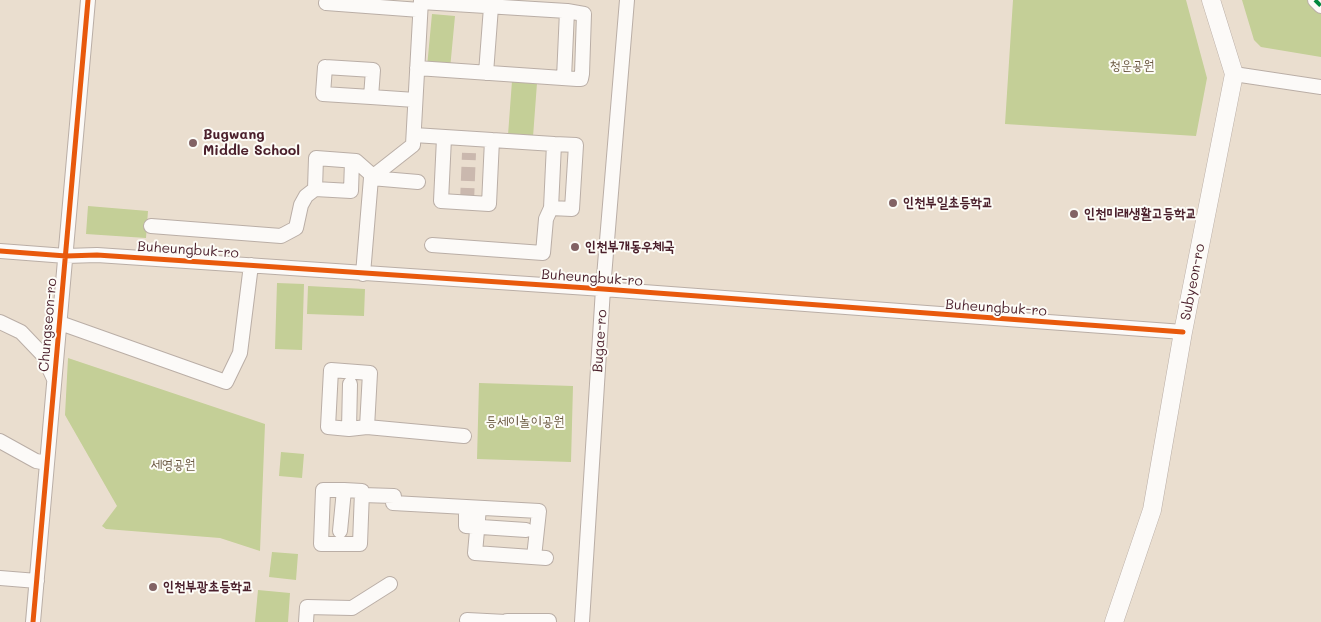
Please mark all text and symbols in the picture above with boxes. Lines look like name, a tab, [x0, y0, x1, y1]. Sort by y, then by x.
park label: 청운공원	[1109, 58, 1155, 74]
place label: Bugwang Middle School	[203, 127, 300, 160]
marker: Bugwang Middle School	[187, 137, 199, 149]
place label: 인천부일초등학교	[903, 195, 993, 211]
marker: 인천부일초등학교	[887, 197, 899, 209]
place label: 인천미래생활고등학교	[1084, 206, 1197, 222]
marker: 인천미래생활고등학교	[1068, 208, 1080, 220]
street label: Buheungbuk-ro	[137, 238, 239, 262]
place label: 인천부개동우체국	[585, 239, 675, 255]
marker: 인천부개동우체국	[569, 241, 581, 253]
street label: Subyeon-ro	[1177, 242, 1209, 322]
street label: Buheungbuk-ro	[541, 266, 643, 290]
street label: Chungseon-ro	[36, 277, 60, 373]
street label: Buheungbuk-ro	[945, 296, 1047, 320]
street label: Bugae-ro	[589, 309, 611, 373]
park label: 등세이놀이공원	[486, 414, 564, 430]
park label: 세영공원	[150, 457, 196, 473]
place label: 인천부광초등학교	[163, 579, 253, 595]
marker: 인천부광초등학교	[147, 581, 159, 593]

